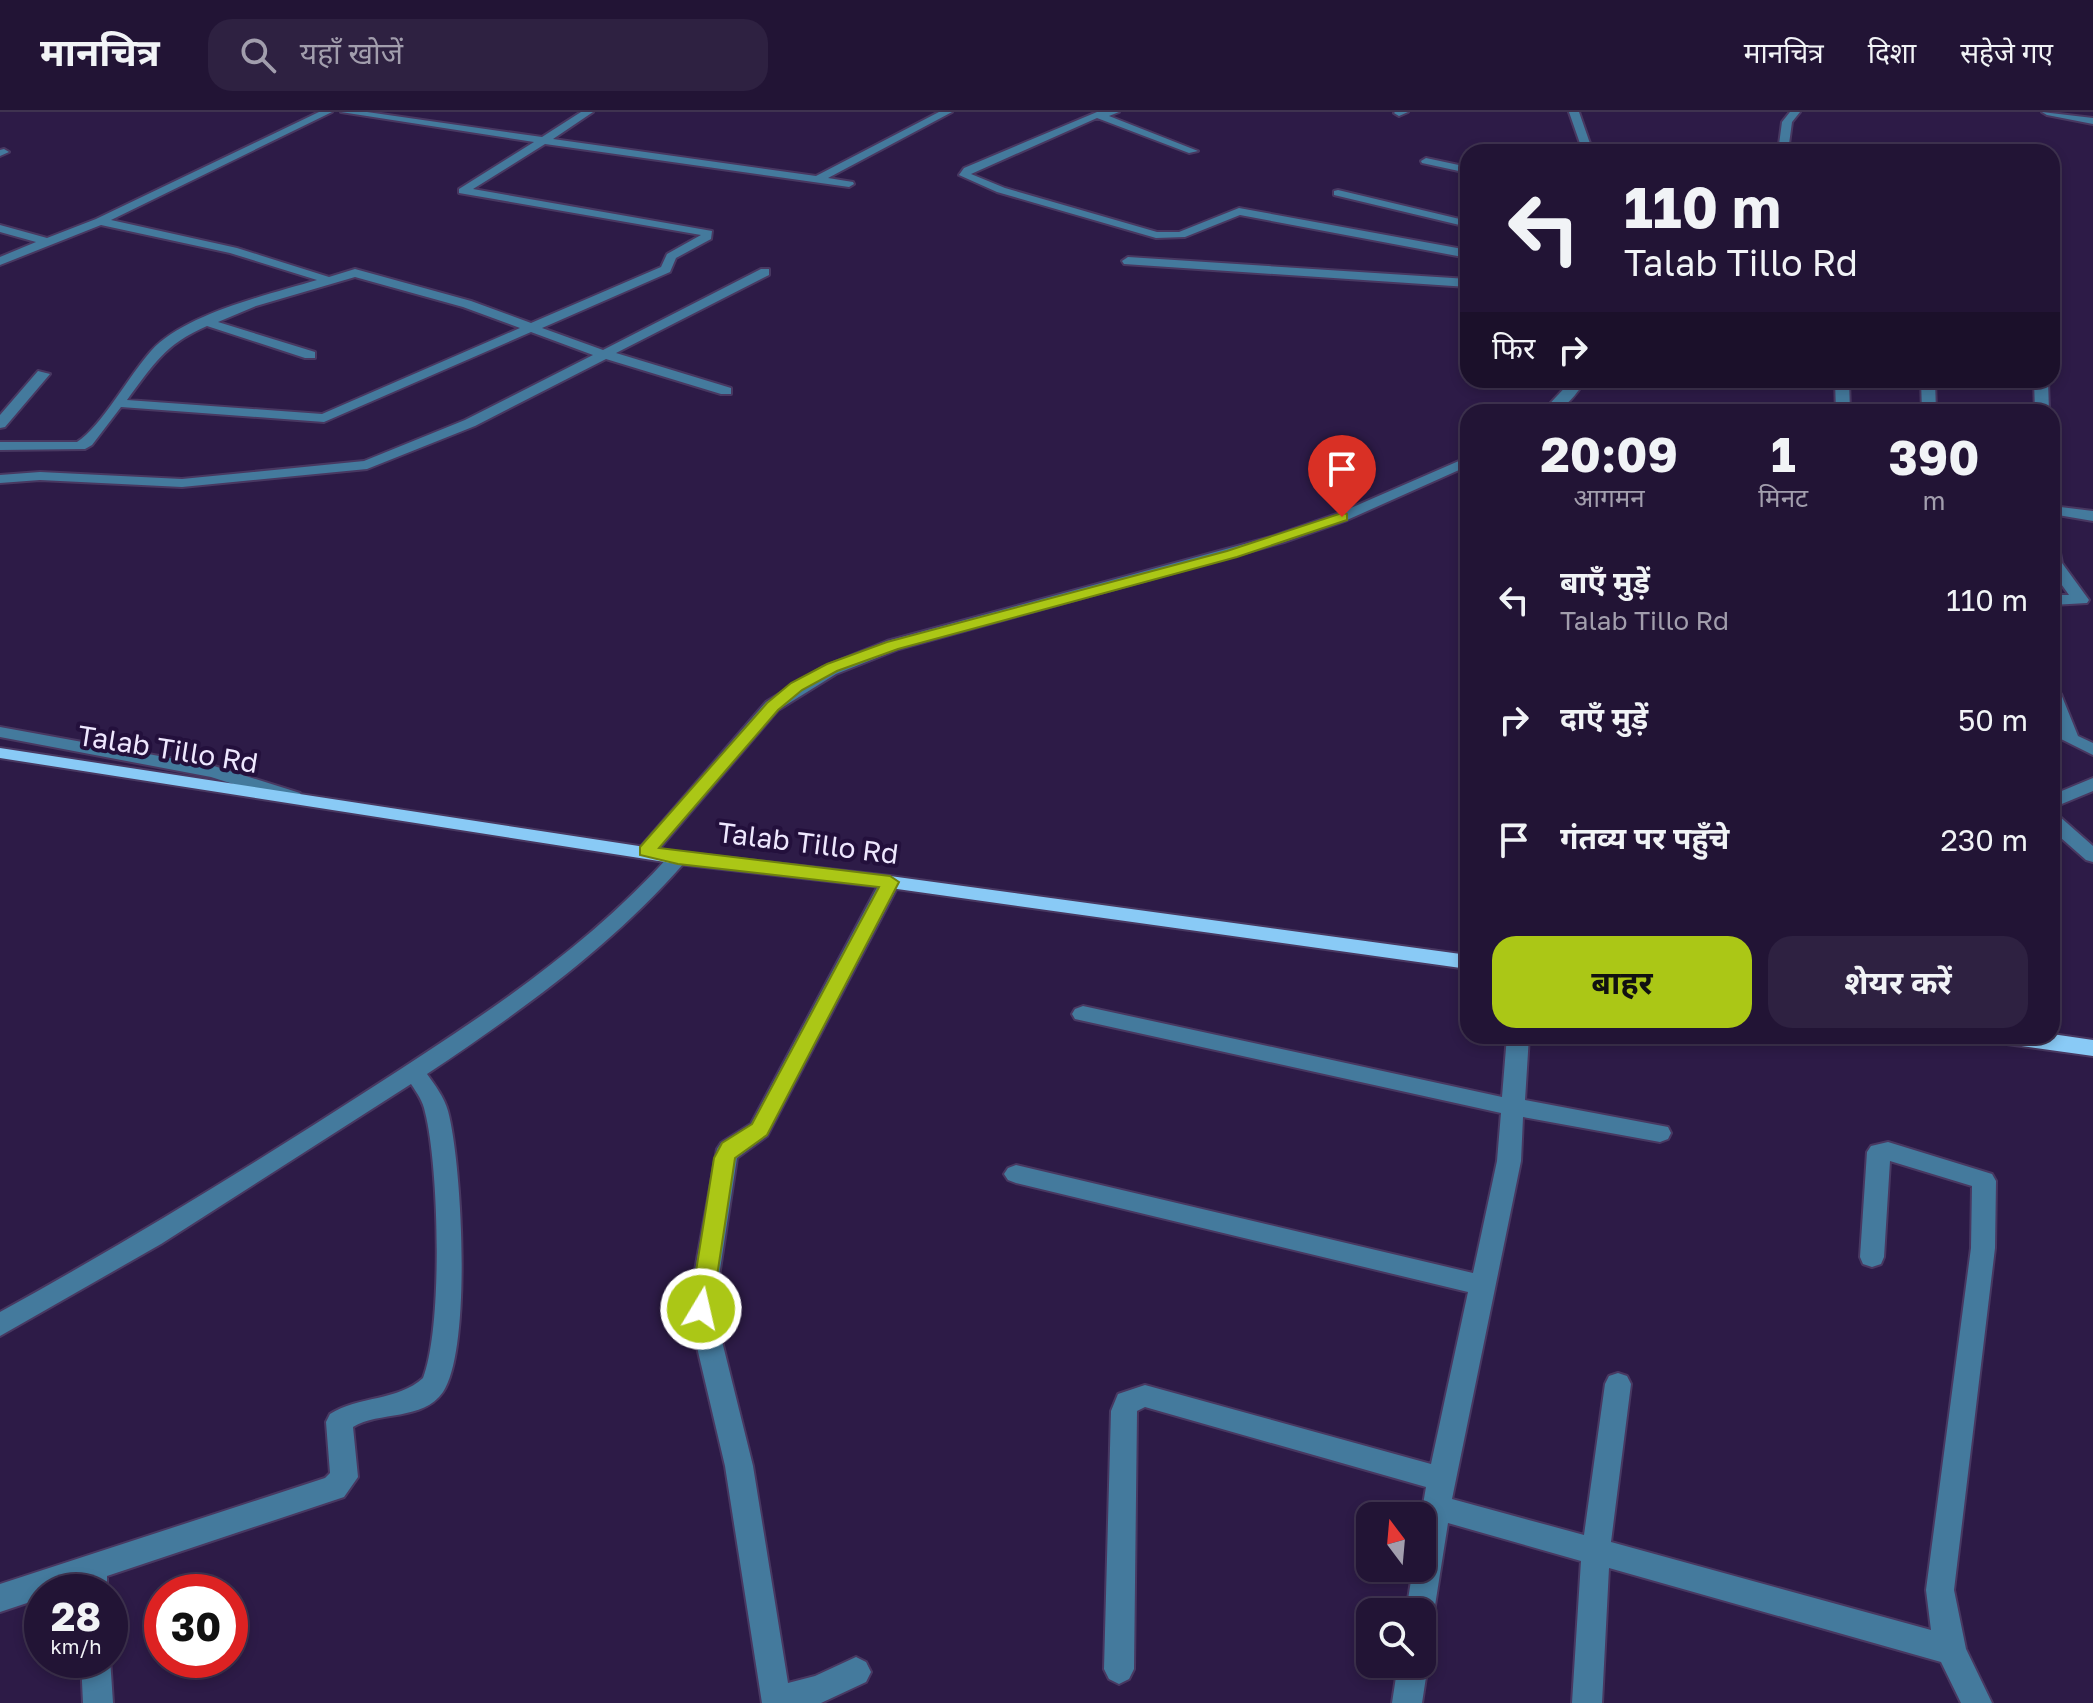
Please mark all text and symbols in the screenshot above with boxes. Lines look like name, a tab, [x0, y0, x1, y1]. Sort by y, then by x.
search box	[208, 19, 768, 91]
text: मानचित्र	[40, 29, 160, 74]
icon: search	[236, 33, 280, 77]
text: यहाँ खोजें	[300, 35, 403, 71]
text: मानचित्र	[1744, 36, 1824, 69]
text: दिशा	[1868, 36, 1916, 69]
text: सहेजे गए	[1960, 36, 2053, 69]
text: 110 m	[1624, 173, 1781, 240]
icon: left	[1492, 176, 1596, 280]
text: Talab Tillo Rd	[1624, 241, 1858, 284]
icon: right	[1551, 328, 1595, 372]
text: फिर	[1492, 330, 1535, 366]
text: 20:09	[1540, 425, 1678, 483]
text: 1	[1771, 425, 1796, 483]
text: 390	[1889, 428, 1980, 486]
pin	[1308, 435, 1376, 517]
icon: arrive	[1320, 447, 1364, 491]
text: आगमन	[1574, 482, 1645, 513]
text: मिनट	[1758, 482, 1808, 513]
text: m	[1923, 485, 1946, 516]
text: बाएँ मुड़ें	[1560, 564, 1650, 600]
icon: left	[1492, 578, 1536, 622]
text: 110 m	[1946, 582, 2028, 618]
text: Talab Tillo Rd	[1560, 605, 1729, 636]
icon: right	[1492, 698, 1536, 742]
text: दाएँ मुड़ें	[1560, 700, 1648, 736]
text: 50 m	[1958, 702, 2028, 738]
street label: Talab Tillo Rd	[76, 718, 261, 779]
street label: Talab Tillo Rd	[716, 815, 900, 870]
icon: arrive	[1492, 818, 1536, 862]
text: गंतव्य पर पहुँचे	[1560, 820, 1729, 856]
text: 230 m	[1940, 822, 2028, 858]
button: बाहर	[1492, 936, 1752, 1028]
button: शेयर करें	[1768, 936, 2028, 1028]
position arrow	[659, 1267, 743, 1351]
north arrow	[1356, 1502, 1436, 1582]
map controls	[1356, 1502, 1436, 1678]
speed limit sign: 30	[144, 1574, 248, 1678]
text: 28	[51, 1592, 101, 1640]
button: search	[1356, 1598, 1436, 1678]
text: km/h	[51, 1634, 101, 1658]

